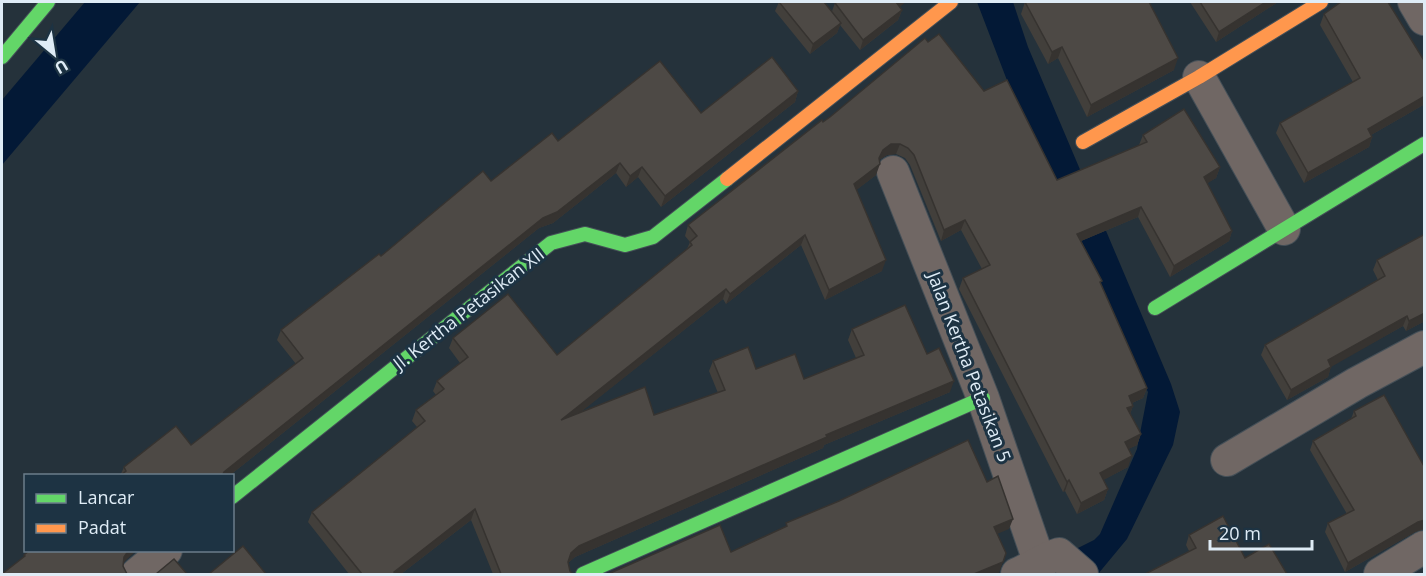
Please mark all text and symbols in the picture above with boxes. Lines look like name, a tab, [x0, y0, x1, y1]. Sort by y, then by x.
north arrow	[24, 24, 84, 84]
text: U	[51, 54, 72, 80]
street label: Jl. Kertha Petasikan XII	[386, 242, 549, 376]
street label: Jalan Kertha Petasikan 5	[922, 266, 1017, 465]
legend	[24, 474, 234, 552]
text: Lancar	[78, 485, 135, 509]
scale bar	[1210, 513, 1312, 551]
text: Padat	[78, 515, 126, 539]
text: 20 m	[1219, 521, 1261, 545]

